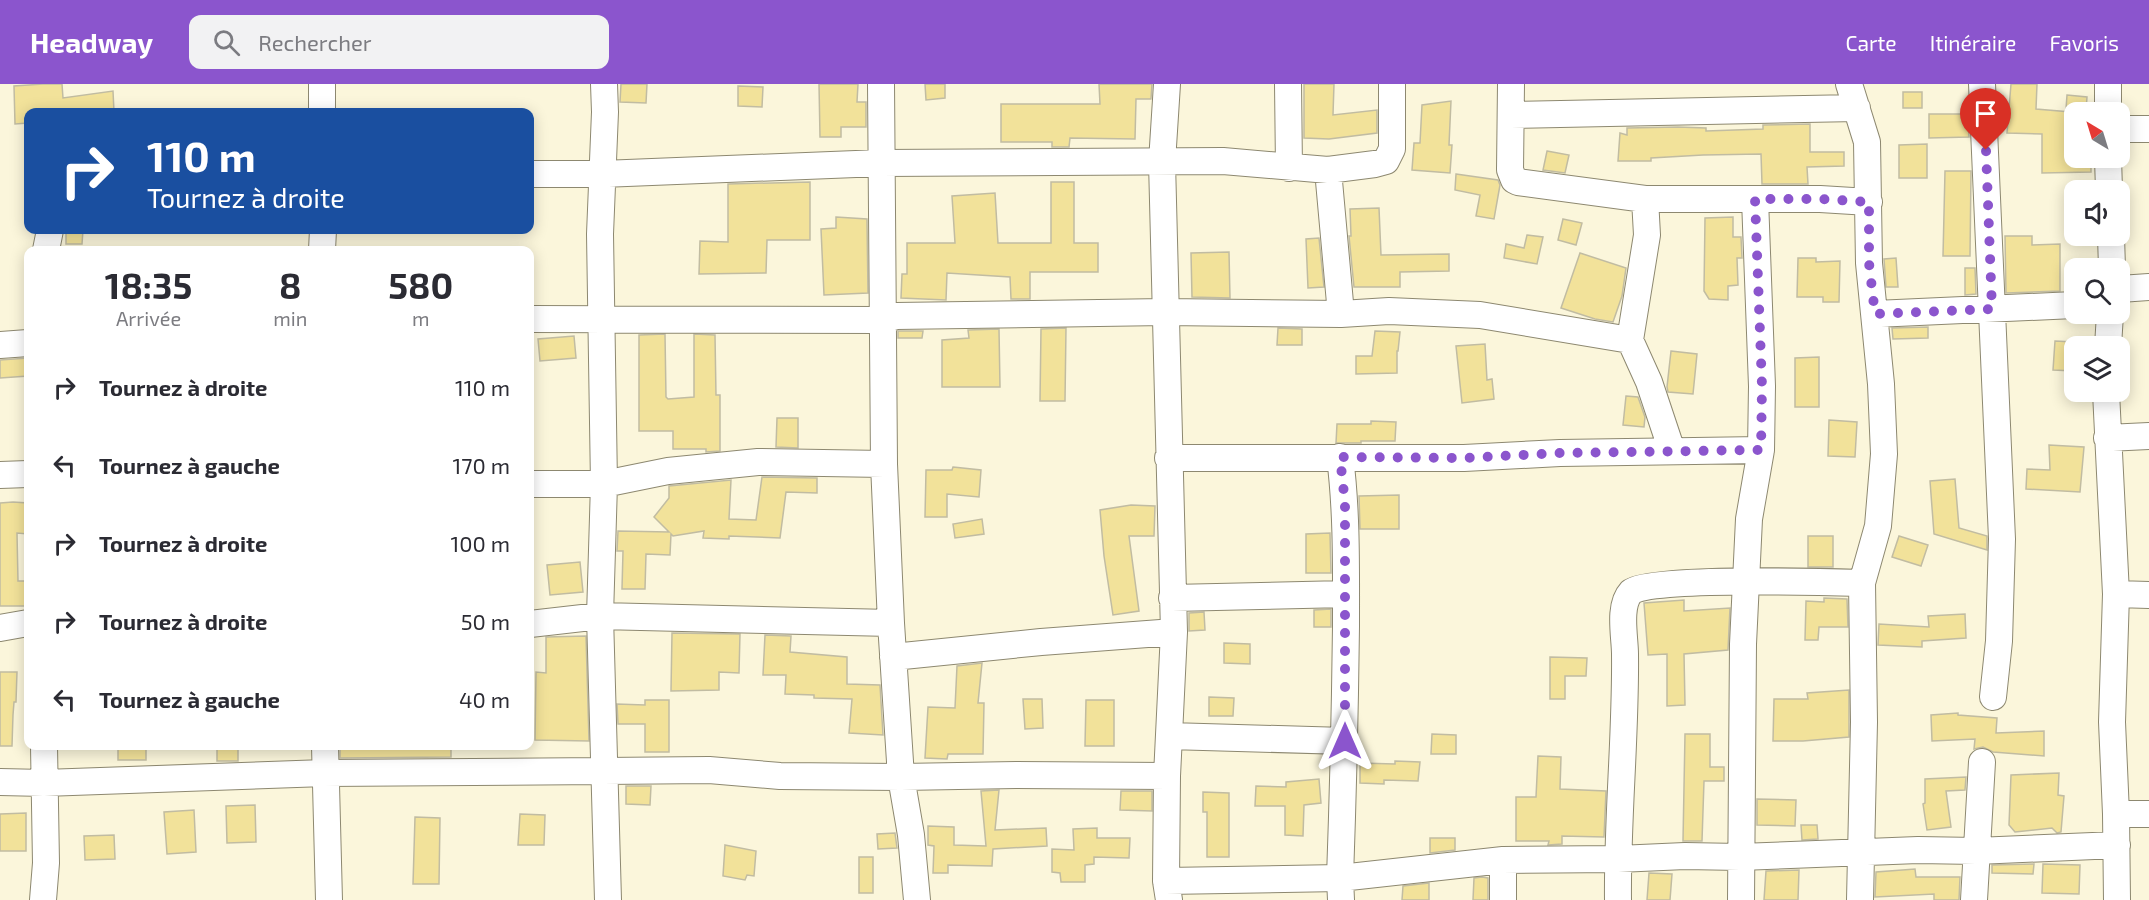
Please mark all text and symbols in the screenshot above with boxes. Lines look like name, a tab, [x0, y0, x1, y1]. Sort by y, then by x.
search box	[189, 15, 609, 69]
text: Headway	[30, 25, 153, 59]
icon: search	[210, 26, 243, 59]
text: Rechercher	[258, 29, 372, 55]
text: Carte	[1845, 30, 1897, 55]
text: Itinéraire	[1930, 30, 2016, 55]
text: Favoris	[2049, 30, 2119, 55]
pin	[1960, 88, 2011, 150]
icon: arrive	[1969, 97, 2002, 130]
north arrow	[2064, 102, 2130, 168]
map controls	[2064, 102, 2130, 402]
text: 110 m	[147, 130, 256, 180]
icon: right	[48, 132, 126, 210]
button: sound	[2064, 180, 2130, 246]
text: Tournez à droite	[147, 181, 345, 213]
button: search	[2064, 258, 2130, 324]
text: 18:35	[105, 263, 192, 306]
text: 8	[279, 263, 301, 306]
text: 580	[388, 263, 453, 306]
text: Arrivée	[116, 306, 181, 330]
text: min	[273, 306, 307, 330]
text: m	[412, 306, 429, 330]
button: layers	[2064, 336, 2130, 402]
icon: right	[48, 371, 81, 404]
text: Tournez à droite	[99, 374, 268, 400]
text: 110 m	[455, 374, 510, 400]
icon: left	[48, 449, 81, 482]
text: Tournez à gauche	[99, 452, 280, 478]
text: 170 m	[453, 452, 510, 478]
icon: right	[48, 527, 81, 560]
text: Tournez à droite	[99, 530, 268, 556]
text: 100 m	[451, 530, 510, 556]
icon: right	[48, 605, 81, 638]
text: Tournez à droite	[99, 608, 268, 634]
text: 50 m	[461, 608, 510, 634]
icon: left	[48, 683, 81, 716]
text: Tournez à gauche	[99, 686, 280, 712]
text: 40 m	[459, 686, 510, 712]
position arrow	[1313, 709, 1377, 773]

